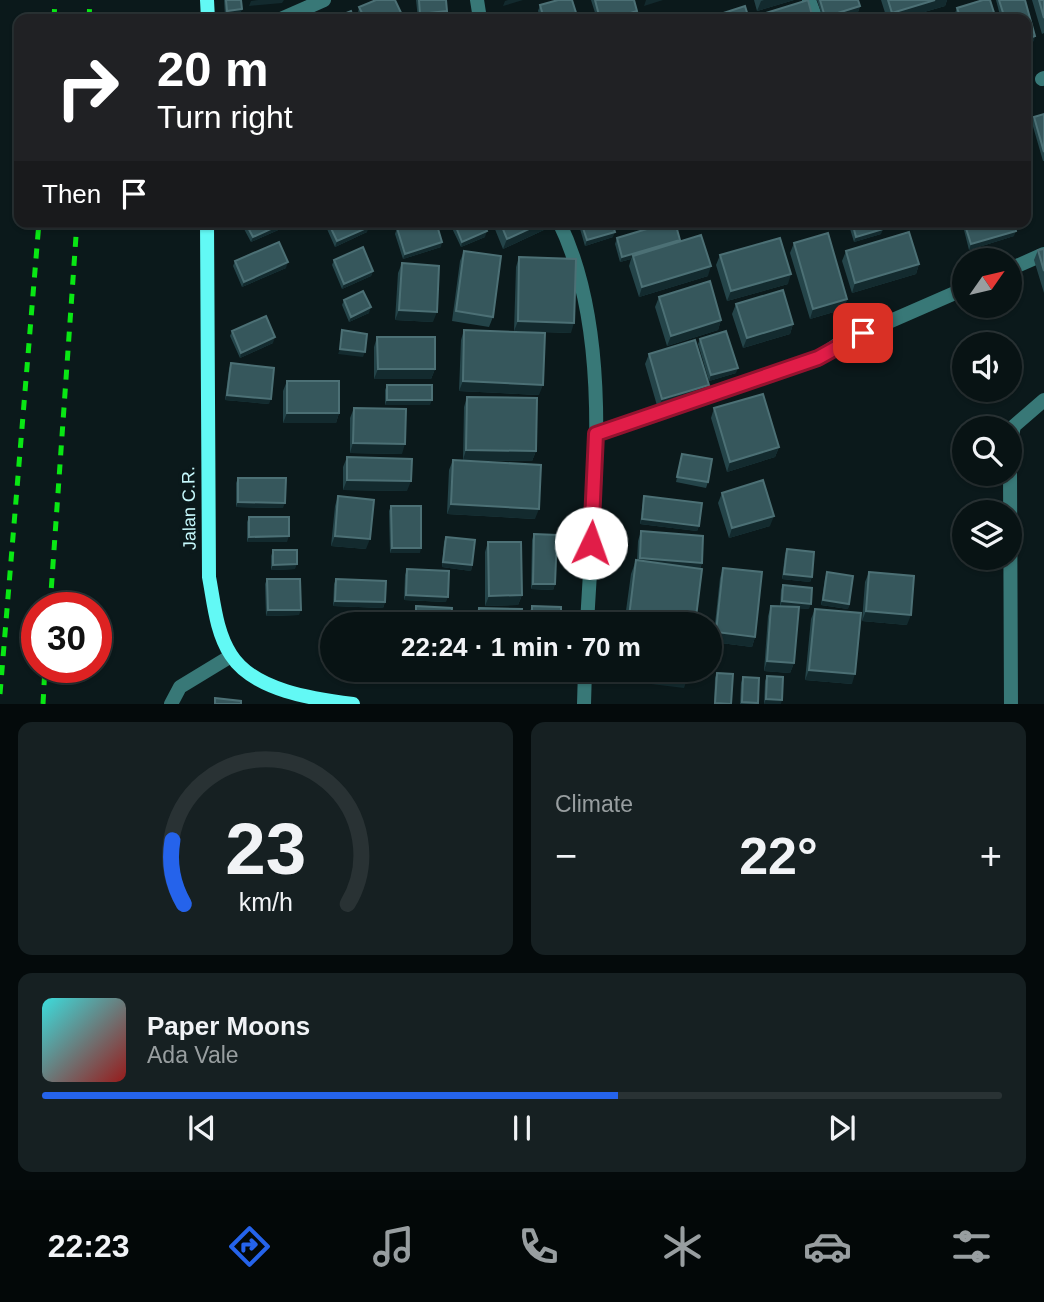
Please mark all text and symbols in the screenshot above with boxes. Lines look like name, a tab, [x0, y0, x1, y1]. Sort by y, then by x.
icon: right	[42, 42, 133, 133]
text: 20 m	[157, 42, 269, 96]
text: Turn right	[157, 99, 293, 135]
icon: arrive	[115, 175, 153, 213]
text: Then	[42, 179, 101, 209]
north arrow	[952, 248, 1022, 318]
map controls	[952, 248, 1022, 570]
pin	[833, 303, 893, 363]
icon: arrive	[844, 314, 882, 352]
button: sound	[952, 332, 1022, 402]
button: search	[952, 416, 1022, 486]
street label: Jalan C.R.	[178, 466, 200, 550]
button: layers	[952, 500, 1022, 570]
position arrow	[554, 506, 628, 580]
speed limit sign: 30	[21, 592, 112, 683]
text: 22:24 · 1 min · 70 m	[401, 632, 641, 662]
text: Climate	[555, 791, 633, 817]
text: 23	[225, 809, 306, 890]
text: 22°	[739, 827, 818, 885]
text: −	[555, 835, 577, 877]
text: +	[980, 835, 1002, 877]
text: km/h	[238, 888, 293, 916]
text: Paper Moons	[147, 1011, 310, 1041]
text: Ada Vale	[147, 1042, 239, 1068]
icon: previous	[183, 1109, 221, 1147]
icon: pause	[503, 1109, 541, 1147]
icon: next	[823, 1109, 861, 1147]
icon: directions	[225, 1222, 274, 1271]
icon: music	[369, 1222, 418, 1271]
icon: phone	[514, 1222, 563, 1271]
icon: climate	[658, 1222, 707, 1271]
icon: car	[803, 1222, 852, 1271]
icon: filters	[947, 1222, 996, 1271]
text: 22:23	[48, 1228, 130, 1264]

